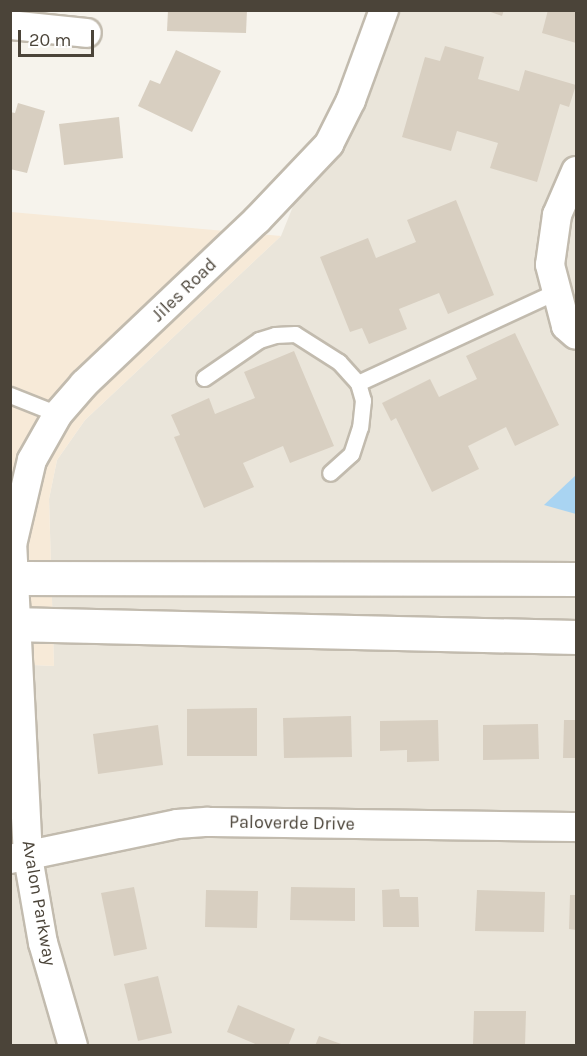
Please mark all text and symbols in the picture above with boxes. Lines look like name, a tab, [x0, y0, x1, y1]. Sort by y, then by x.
scale bar	[21, 18, 98, 56]
text: 20 m	[29, 29, 71, 51]
street label: Jiles Road	[147, 254, 221, 326]
street label: Paloverde Drive	[229, 811, 355, 835]
street label: Avalon Parkway	[17, 839, 61, 967]

